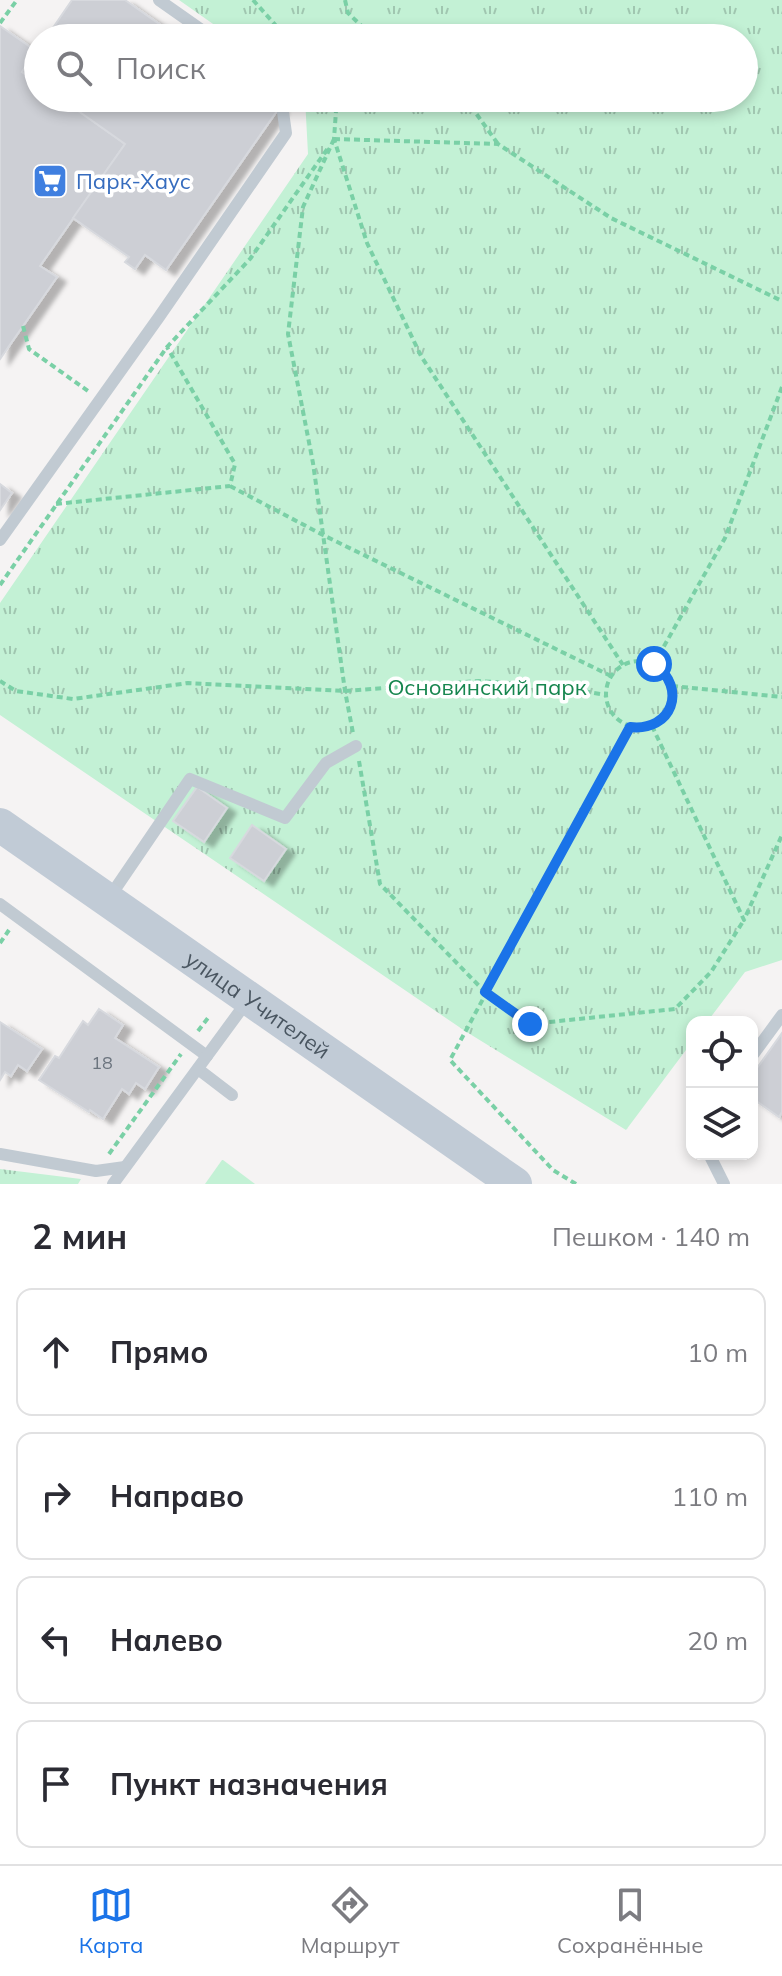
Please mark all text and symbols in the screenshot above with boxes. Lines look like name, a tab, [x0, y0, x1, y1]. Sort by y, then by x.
search box	[24, 24, 758, 112]
icon: search	[52, 46, 96, 90]
text: Поиск	[116, 49, 206, 87]
supermarket icon: Парк-Хаус	[31, 162, 69, 200]
place label: Парк-Хаус	[76, 167, 191, 195]
route start	[636, 646, 672, 682]
park label: Основинский парк	[387, 673, 587, 701]
street label: улица Учителей	[180, 944, 335, 1065]
route end	[512, 1006, 548, 1042]
map controls	[686, 1016, 758, 1160]
button: locate	[686, 1016, 758, 1088]
house number: 18	[91, 1051, 113, 1074]
button: layers	[686, 1088, 758, 1160]
text: 2 мин	[32, 1215, 127, 1258]
text: Пешком · 140 m	[552, 1220, 750, 1253]
icon: ahead	[34, 1330, 78, 1374]
text: Прямо	[110, 1333, 208, 1371]
text: 10 m	[687, 1336, 748, 1369]
icon: right	[34, 1474, 78, 1518]
text: Направо	[110, 1477, 244, 1515]
text: 110 m	[672, 1480, 748, 1513]
icon: left	[34, 1618, 78, 1662]
text: Налево	[110, 1621, 223, 1659]
text: 20 m	[687, 1624, 748, 1657]
icon: arrive	[34, 1762, 78, 1806]
text: Пункт назначения	[110, 1765, 388, 1803]
tab: Карта	[79, 1883, 143, 1959]
tab: Маршрут	[301, 1883, 400, 1959]
tab: Сохранённые	[557, 1883, 703, 1959]

